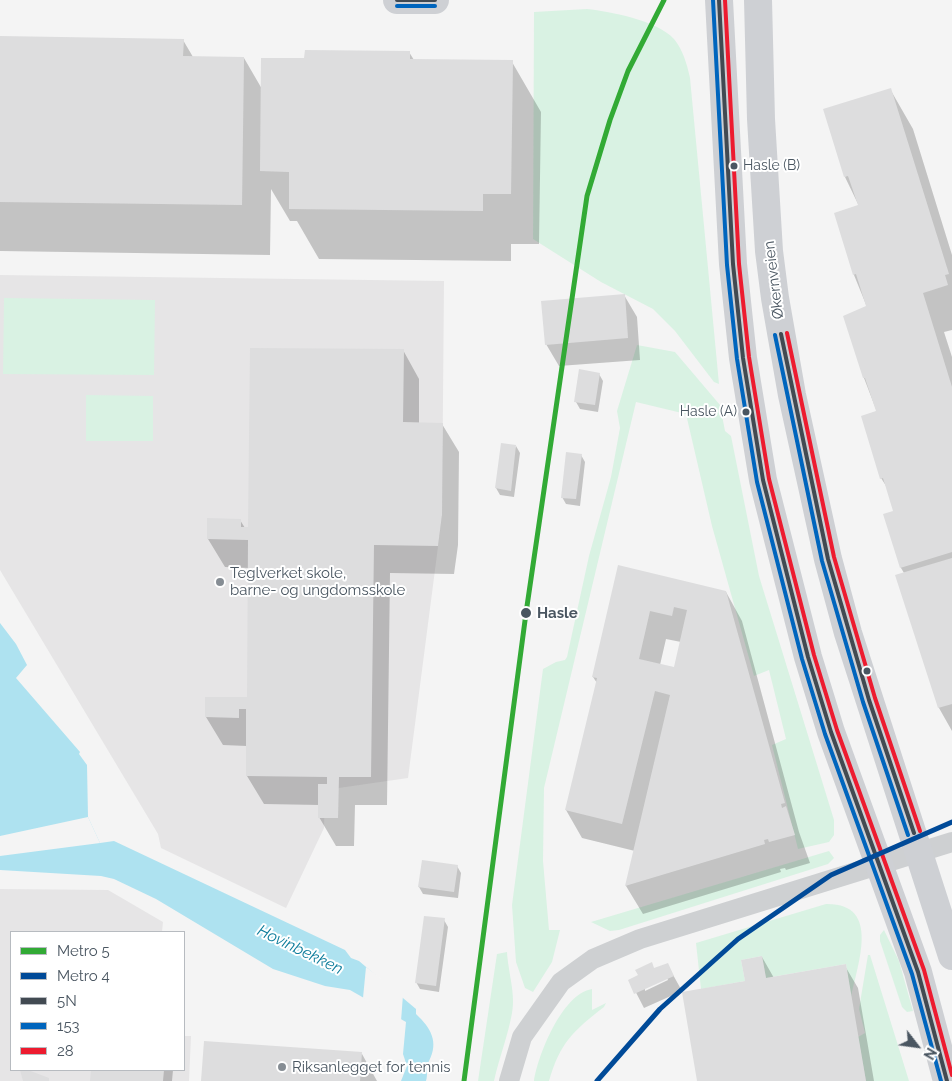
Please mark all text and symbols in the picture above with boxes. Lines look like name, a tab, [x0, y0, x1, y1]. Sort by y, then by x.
place label: Hasle (B)	[743, 158, 800, 174]
marker: Hasle (B)	[729, 161, 739, 171]
street label: Økernveien	[760, 240, 788, 320]
place label: Hasle (A)	[680, 404, 737, 420]
marker: Hasle (A)	[741, 407, 751, 417]
place label: Teglverket skole, barne- og ungdomsskole	[230, 564, 405, 599]
marker: Teglverket skole, barne- og ungdomsskole	[214, 576, 226, 588]
place label: Hasle	[537, 604, 578, 622]
marker: Hasle	[519, 606, 533, 620]
unlabelled marker	[862, 666, 872, 676]
water label: Hovinbekken	[254, 921, 346, 979]
legend	[10, 931, 185, 1071]
text: Metro 5	[57, 942, 110, 960]
text: Metro 4	[57, 967, 110, 985]
text: 5N	[57, 992, 77, 1010]
text: 153	[57, 1017, 80, 1035]
north arrow	[892, 1021, 942, 1071]
text: 28	[57, 1042, 74, 1060]
text: N	[920, 1045, 940, 1062]
place label: Riksanlegget for tennis	[292, 1058, 451, 1076]
marker: Riksanlegget for tennis	[276, 1061, 288, 1073]

